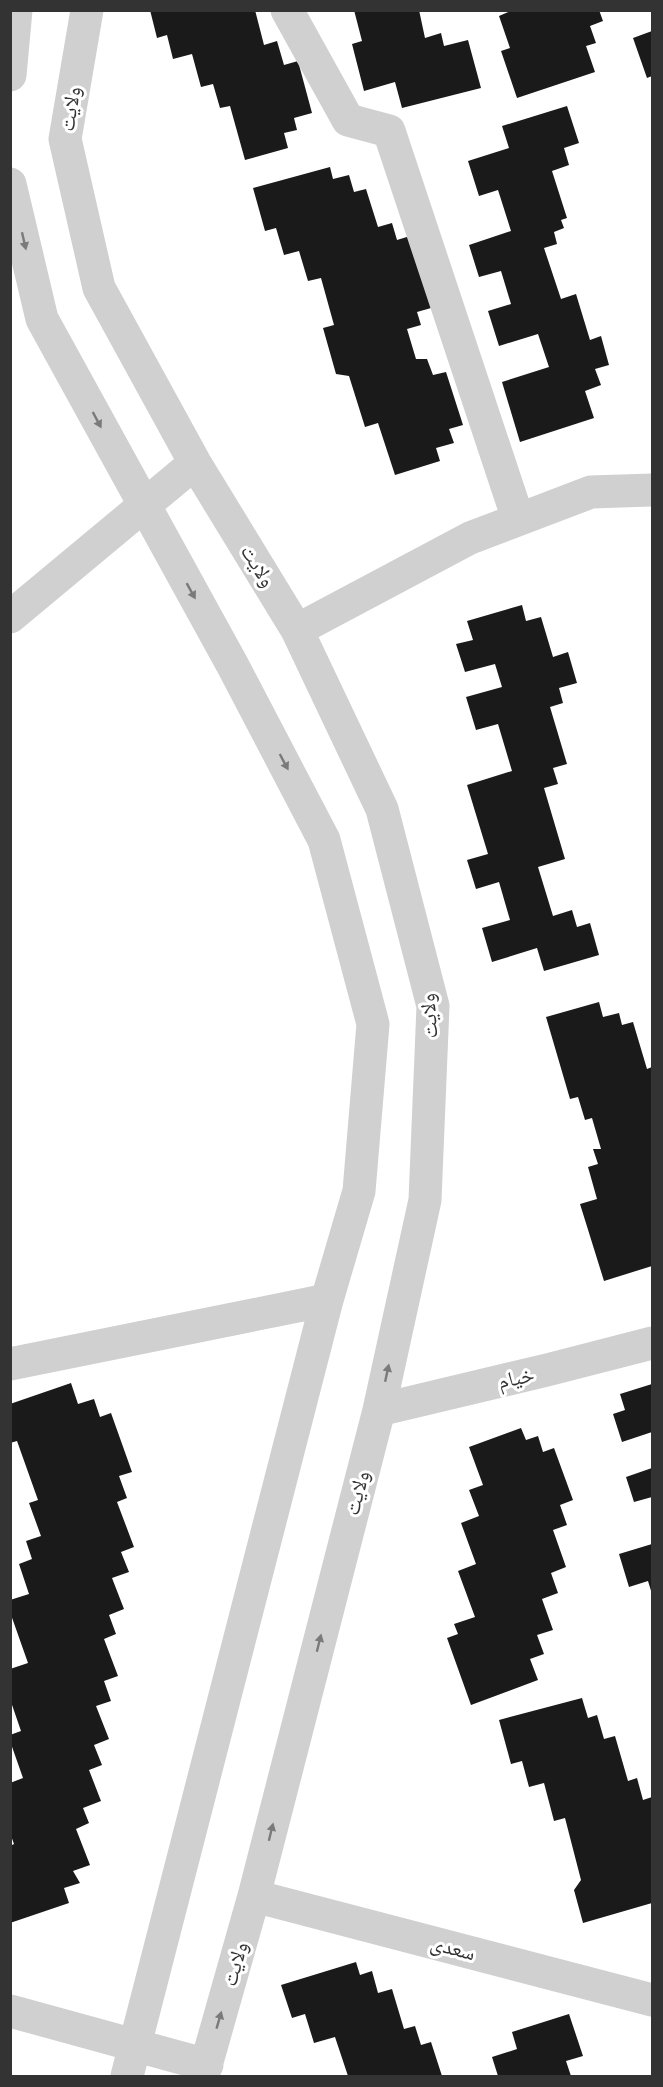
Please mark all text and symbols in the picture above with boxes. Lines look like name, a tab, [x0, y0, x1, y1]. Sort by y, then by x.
street label: ولایت	[52, 84, 86, 133]
one-way arrow	[19, 232, 29, 250]
one-way arrow	[92, 412, 102, 429]
street label: ولایت	[235, 539, 283, 592]
one-way arrow	[186, 583, 196, 600]
one-way arrow	[279, 754, 289, 771]
street label: ولایت	[412, 993, 444, 1040]
street label: خیام	[495, 1359, 537, 1396]
one-way arrow	[383, 1364, 393, 1382]
street label: ولایت	[337, 1467, 375, 1518]
one-way arrow	[314, 1634, 324, 1653]
one-way arrow	[266, 1823, 276, 1841]
street label: سعدی	[428, 1928, 479, 1966]
street label: ولایت	[214, 1938, 254, 1989]
one-way arrow	[215, 2011, 225, 2030]

